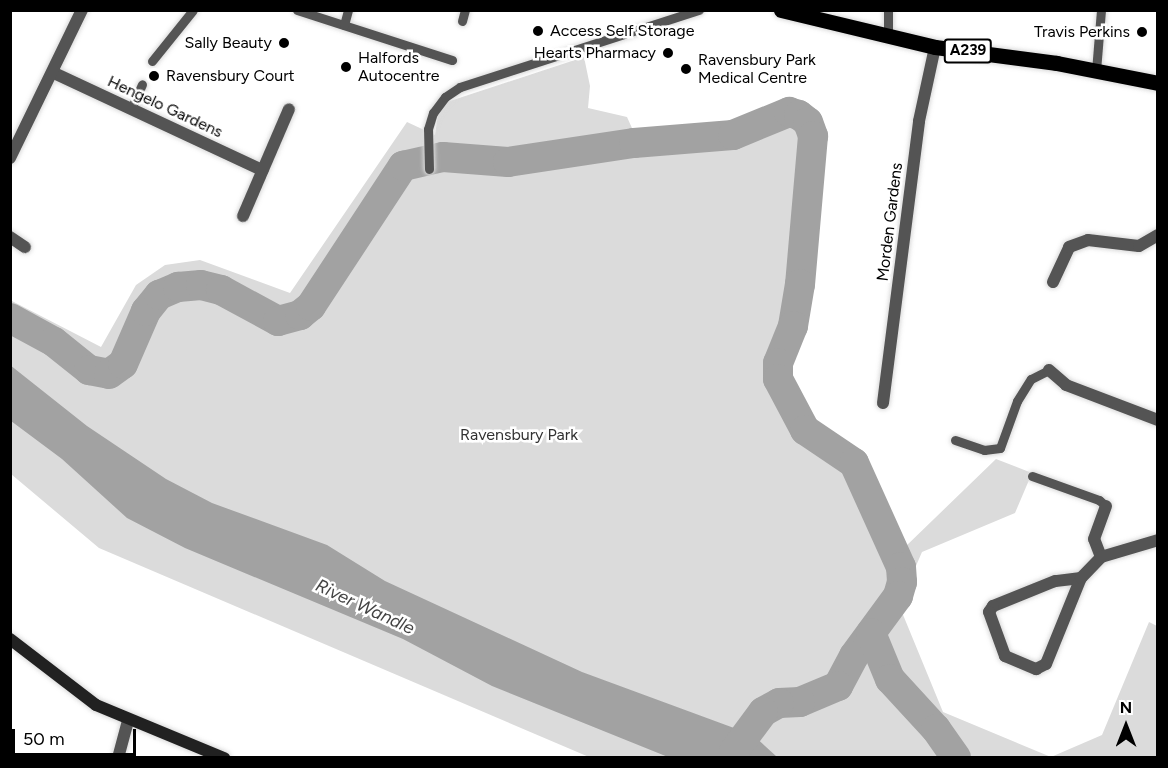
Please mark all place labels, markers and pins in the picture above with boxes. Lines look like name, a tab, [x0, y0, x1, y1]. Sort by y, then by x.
place label: Access Self Storage	[550, 21, 694, 41]
place label: Travis Perkins	[1034, 22, 1130, 42]
marker: Access Self Storage	[531, 24, 545, 38]
marker: Travis Perkins	[1135, 25, 1149, 39]
place label: Sally Beauty	[185, 33, 272, 53]
marker: Sally Beauty	[277, 36, 291, 50]
place label: Hearts Pharmacy	[534, 43, 656, 63]
marker: Hearts Pharmacy	[661, 46, 675, 60]
place label: Halfords Autocentre	[358, 48, 440, 86]
place label: Ravensbury Park Medical Centre	[698, 50, 816, 88]
marker: Halfords Autocentre	[339, 60, 353, 74]
marker: Ravensbury Park Medical Centre	[679, 62, 693, 76]
place label: Ravensbury Court	[166, 66, 295, 86]
marker: Ravensbury Court	[147, 69, 161, 83]

